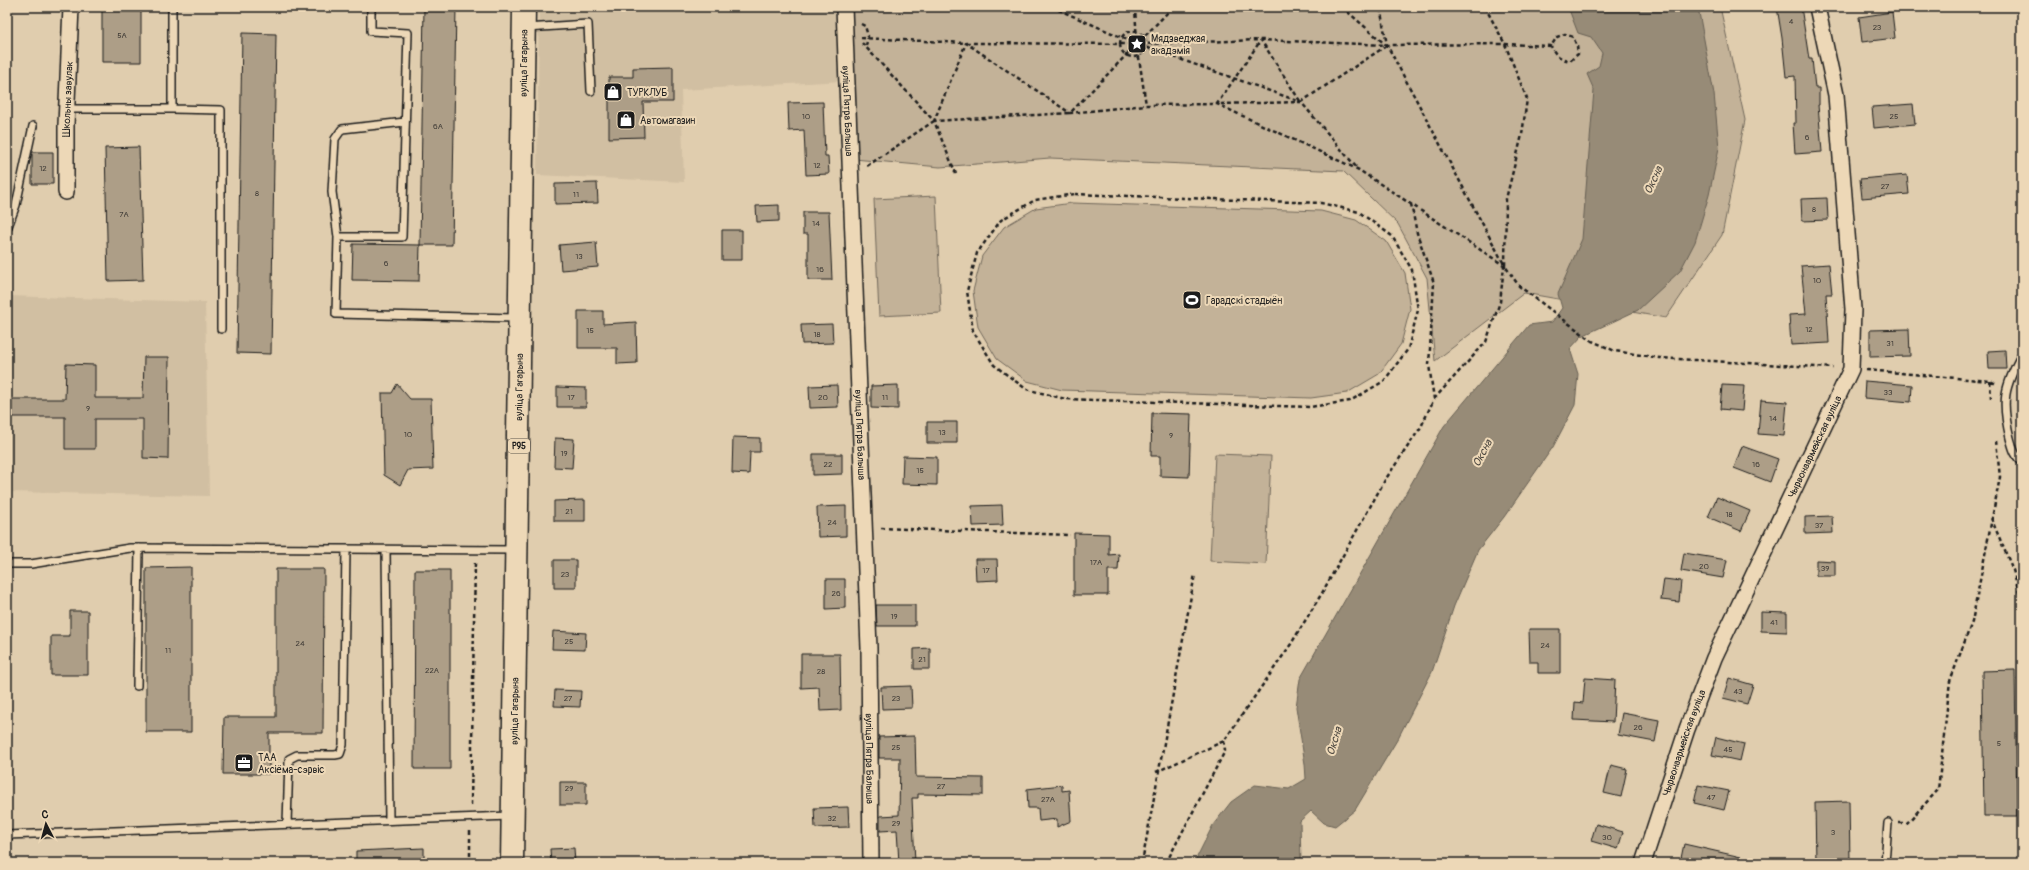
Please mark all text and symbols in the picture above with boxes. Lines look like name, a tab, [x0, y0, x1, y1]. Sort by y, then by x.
house number: 4	[1789, 17, 1794, 26]
house number: 23	[1873, 23, 1882, 32]
street label: вуліца Гагарына	[518, 29, 531, 97]
house number: 5А	[117, 31, 127, 40]
place icon: Мядзведжая акадэмія	[1126, 33, 1148, 55]
place label: Мядзведжая акадэмія	[1151, 33, 1206, 57]
street label: Школьны завулак	[61, 61, 76, 137]
street label: вуліца Пятра Балыша	[839, 65, 855, 157]
shop icon: ТУРКЛУБ	[602, 81, 624, 103]
place label: ТУРКЛУБ	[627, 87, 667, 99]
shop icon: Автомагазин	[615, 109, 637, 131]
house number: 10	[802, 112, 811, 121]
house number: 25	[1890, 112, 1898, 121]
place label: Автомагазин	[640, 115, 695, 127]
house number: 6А	[433, 122, 443, 131]
house number: 6	[1805, 133, 1810, 142]
house number: 12	[813, 161, 821, 170]
house number: 12	[39, 164, 47, 173]
water label: Оксна	[1641, 164, 1666, 196]
house number: 27	[1881, 182, 1890, 191]
house number: 8	[255, 189, 259, 198]
house number: 11	[573, 190, 579, 199]
house number: 8	[1812, 205, 1816, 214]
house number: 7А	[119, 210, 129, 219]
house number: 14	[812, 219, 820, 228]
house number: 13	[575, 252, 583, 261]
house number: 6	[384, 259, 389, 268]
house number: 16	[816, 265, 824, 274]
house number: 10	[1813, 276, 1822, 285]
sports icon: Гарадскі стадыён	[1181, 289, 1203, 311]
place label: Гарадскі стадыён	[1206, 295, 1282, 307]
house number: 12	[1805, 325, 1813, 334]
house number: 15	[586, 326, 594, 335]
house number: 18	[813, 330, 821, 339]
house number: 31	[1886, 339, 1894, 348]
street label: вуліца Гагарына	[513, 353, 526, 421]
house number: 33	[1884, 388, 1893, 397]
street label: вуліца Пятра Балыша	[852, 389, 867, 481]
house number: 17	[567, 393, 575, 402]
house number: 20	[818, 393, 829, 402]
house number: 11	[882, 393, 888, 402]
street label: Чырвонаармейская вуліца	[1786, 394, 1845, 500]
house number: 9	[86, 404, 90, 413]
house number: 14	[1769, 414, 1777, 423]
house number: 13	[938, 428, 946, 437]
house number: 10	[404, 430, 413, 439]
house number: 9	[1169, 431, 1173, 440]
water label: Оксна	[1470, 437, 1495, 469]
road number: Р95	[508, 439, 530, 453]
house number: 19	[560, 449, 568, 458]
house number: 22	[824, 460, 833, 469]
house number: 16	[1752, 460, 1760, 469]
house number: 15	[916, 466, 924, 475]
house number: 21	[565, 507, 573, 516]
house number: 18	[1725, 510, 1733, 519]
house number: 24	[827, 518, 837, 527]
house number: 37	[1815, 521, 1824, 530]
house number: 17А	[1090, 558, 1102, 567]
house number: 20	[1699, 562, 1710, 571]
house number: 39	[1821, 564, 1829, 573]
house number: 17	[982, 566, 990, 575]
house number: 23	[561, 570, 570, 579]
house number: 26	[831, 589, 841, 598]
house number: 19	[890, 612, 898, 621]
house number: 41	[1770, 618, 1778, 627]
house number: 25	[565, 637, 573, 646]
house number: 24	[295, 639, 305, 648]
house number: 24	[1540, 641, 1550, 650]
house number: 11	[165, 646, 171, 655]
house number: 21	[918, 655, 926, 664]
house number: 22А	[425, 666, 439, 675]
house number: 28	[817, 667, 825, 676]
street label: вуліца Гагарына	[509, 677, 522, 745]
house number: 43	[1733, 687, 1743, 696]
street label: Чырвонаармейская вуліца	[1660, 688, 1709, 798]
house number: 27	[564, 694, 573, 703]
house number: 23	[892, 694, 901, 703]
street label: вуліца Пятра Балыша	[863, 713, 875, 804]
house number: 26	[1633, 723, 1643, 732]
water label: Оксна	[1324, 725, 1345, 757]
house number: 5	[1997, 739, 2001, 748]
house number: 25	[892, 743, 900, 752]
house number: 45	[1724, 745, 1732, 754]
office icon: ТАА Аксіёма-сэрвіс	[233, 752, 255, 774]
place label: ТАА Аксіёма-сэрвіс	[258, 752, 324, 776]
house number: 27	[937, 782, 946, 791]
house number: 29	[565, 784, 573, 793]
house number: 47	[1707, 793, 1716, 802]
house number: 27А	[1041, 795, 1055, 804]
north arrow	[26, 804, 66, 844]
text: С	[41, 808, 49, 821]
house number: 32	[828, 814, 837, 823]
house number: 29	[892, 819, 900, 828]
house number: 3	[1831, 828, 1836, 837]
house number: 30	[1602, 833, 1612, 842]

